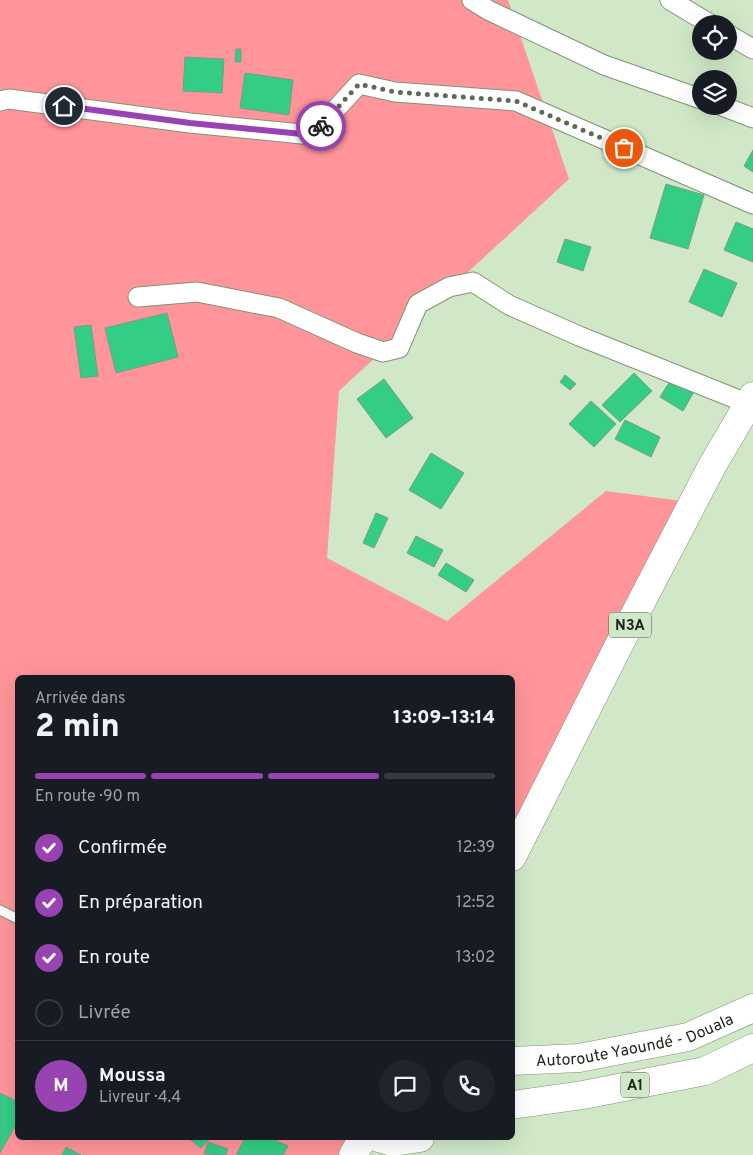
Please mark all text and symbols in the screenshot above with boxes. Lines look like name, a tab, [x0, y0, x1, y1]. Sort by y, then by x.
map controls	[692, 15, 737, 115]
button: locate	[692, 15, 737, 60]
button: layers	[692, 70, 737, 115]
pin	[43, 85, 85, 127]
icon: home	[50, 92, 78, 120]
courier	[296, 101, 346, 151]
icon: bike	[307, 112, 335, 140]
pin	[603, 127, 645, 169]
icon: bag	[610, 134, 638, 162]
road number: N3A	[609, 612, 651, 638]
text: Arrivée dans	[35, 689, 125, 709]
text: 13:09–13:14	[393, 706, 495, 730]
text: 2 min	[35, 708, 120, 748]
text: En route · 90 m	[35, 787, 140, 807]
icon: check	[35, 834, 63, 862]
text: Confirmée	[78, 836, 167, 860]
text: 12:39	[457, 838, 495, 858]
icon: check	[35, 889, 63, 917]
text: En préparation	[78, 891, 203, 915]
text: 12:52	[456, 893, 495, 913]
icon: check	[35, 944, 63, 972]
text: En route	[78, 946, 150, 970]
text: 13:02	[456, 948, 495, 968]
text: Livrée	[78, 1001, 131, 1025]
street label: Autoroute Yaoundé - Douala	[535, 1010, 737, 1072]
button: chat	[379, 1060, 431, 1112]
button: phone	[443, 1060, 495, 1112]
text: Moussa	[99, 1064, 166, 1088]
road number: A1	[621, 1072, 649, 1098]
text: M	[53, 1074, 69, 1098]
text: Livreur · 4.4	[99, 1088, 181, 1108]

